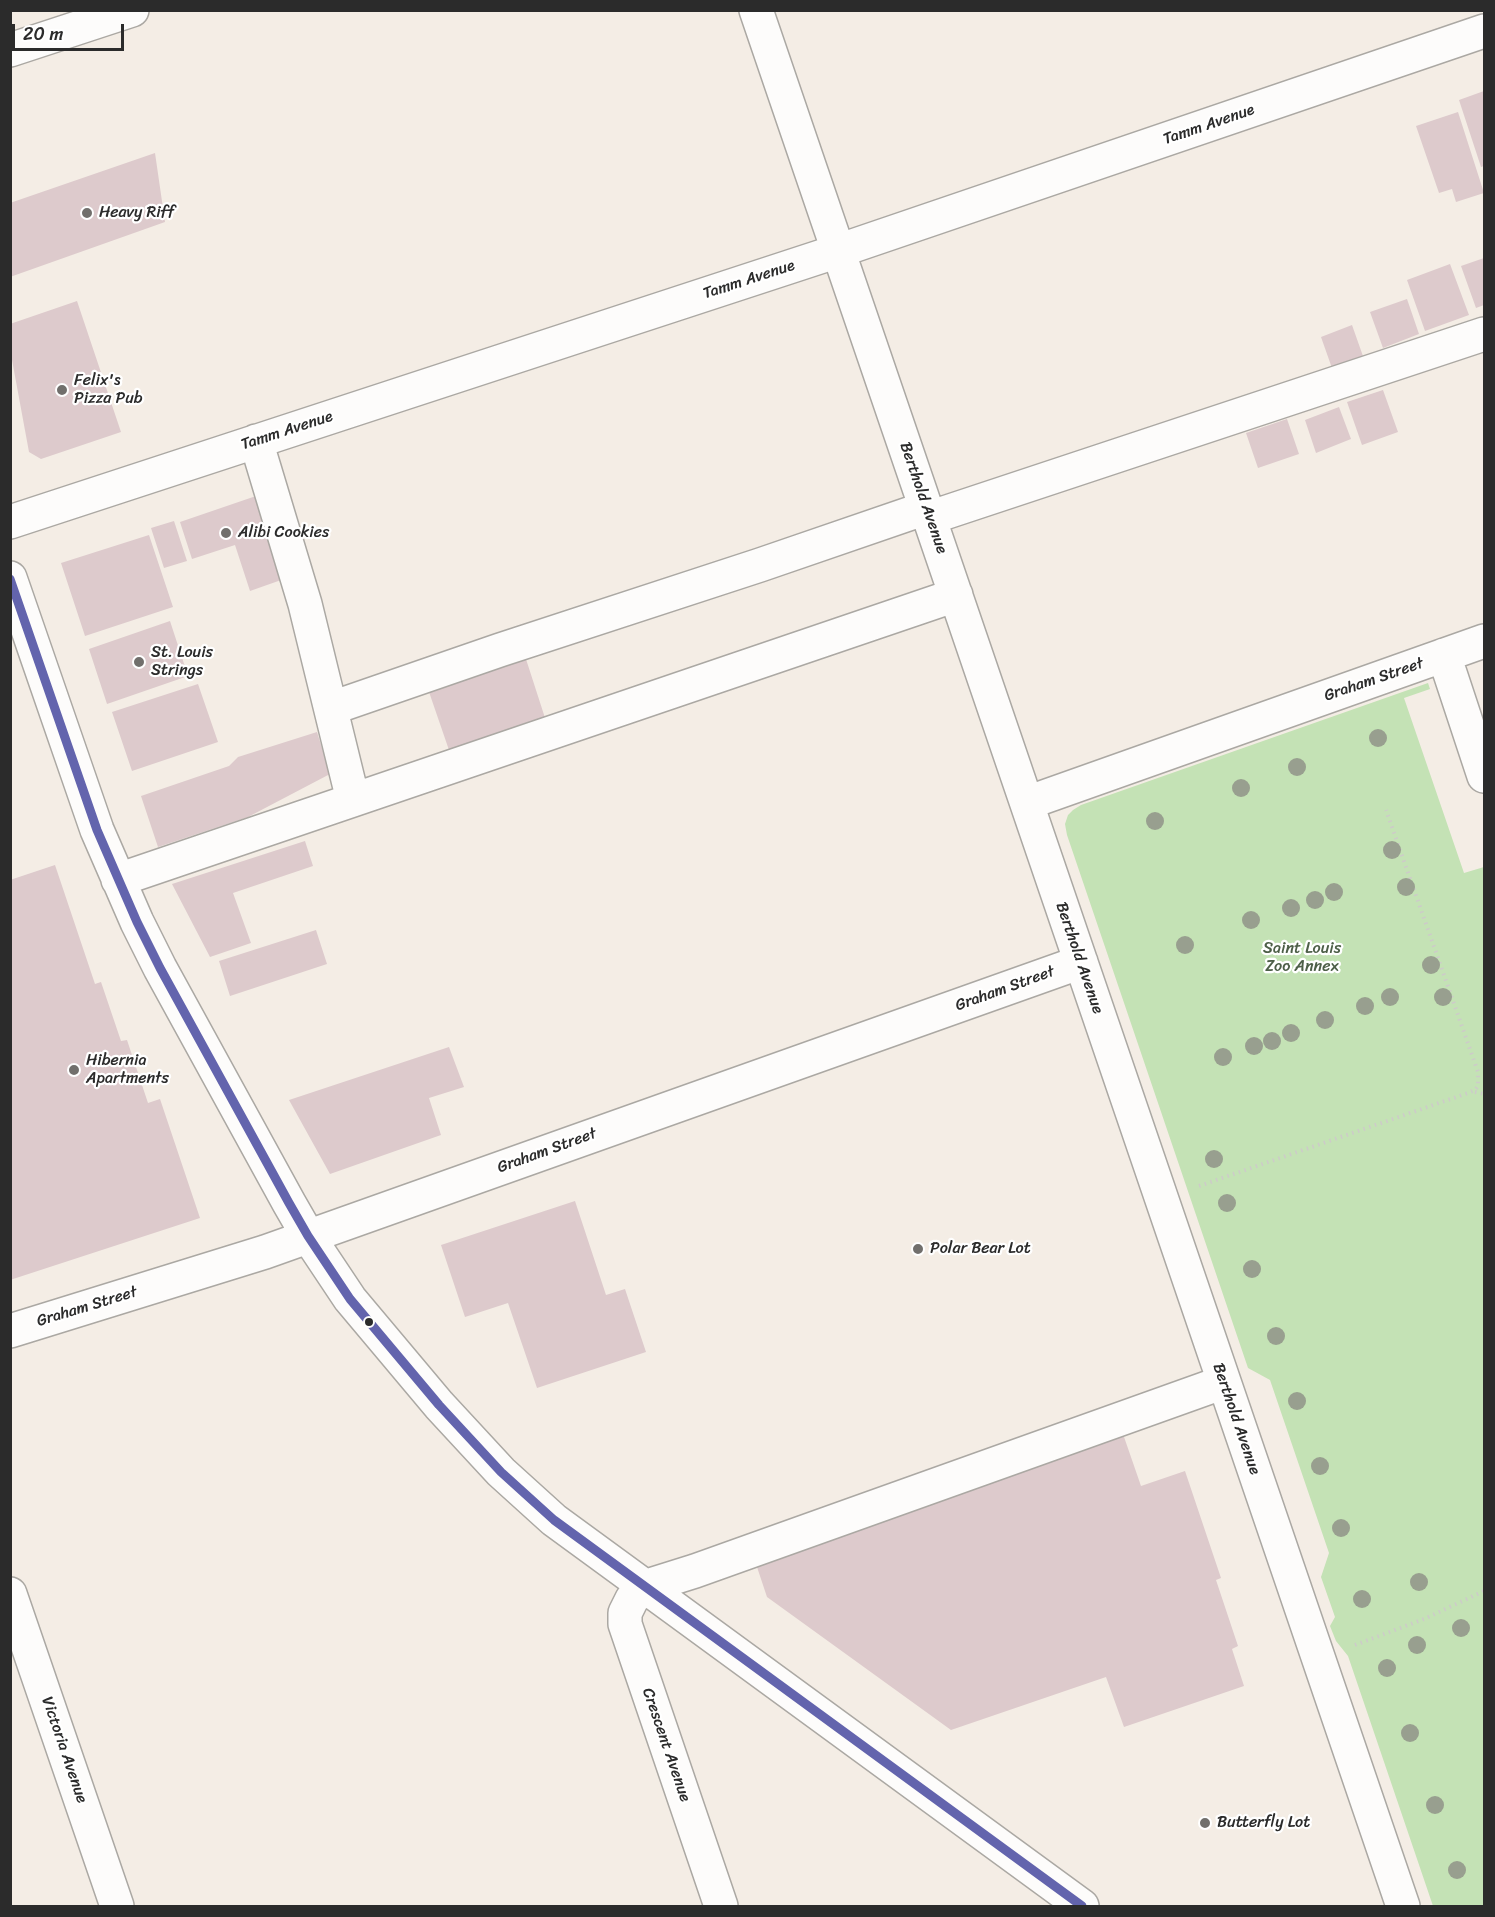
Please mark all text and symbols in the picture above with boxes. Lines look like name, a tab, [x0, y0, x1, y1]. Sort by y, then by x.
scale bar	[15, 12, 128, 50]
text: 20 m	[23, 18, 63, 50]
street label: Tamm Avenue	[1161, 100, 1257, 150]
place label: Heavy Riff	[99, 203, 175, 223]
marker: Heavy Riff	[80, 206, 94, 220]
street label: Tamm Avenue	[701, 256, 797, 304]
place label: Felix's Pizza Pub	[74, 371, 143, 409]
marker: Felix's Pizza Pub	[55, 383, 69, 397]
street label: Tamm Avenue	[239, 407, 335, 455]
street label: Berthold Avenue	[895, 440, 951, 556]
place label: Alibi Cookies	[238, 523, 329, 543]
marker: Alibi Cookies	[219, 526, 233, 540]
place label: St. Louis Strings	[151, 643, 213, 681]
street label: Graham Street	[1322, 654, 1426, 706]
marker: St. Louis Strings	[132, 655, 146, 669]
street label: Berthold Avenue	[1051, 900, 1107, 1016]
park label: Saint Louis Zoo Annex	[1263, 939, 1341, 977]
street label: Graham Street	[953, 962, 1057, 1016]
place label: Hibernia Apartments	[86, 1051, 169, 1089]
marker: Hibernia Apartments	[67, 1063, 81, 1077]
street label: Graham Street	[495, 1124, 599, 1178]
place label: Polar Bear Lot	[930, 1239, 1031, 1259]
marker: Polar Bear Lot	[911, 1242, 925, 1256]
street label: Graham Street	[35, 1283, 139, 1331]
unlabelled marker	[363, 1316, 375, 1328]
street label: Berthold Avenue	[1208, 1361, 1264, 1477]
street label: Crescent Avenue	[638, 1686, 694, 1804]
street label: Victoria Avenue	[37, 1694, 91, 1806]
place label: Butterfly Lot	[1217, 1813, 1310, 1833]
marker: Butterfly Lot	[1198, 1816, 1212, 1830]

